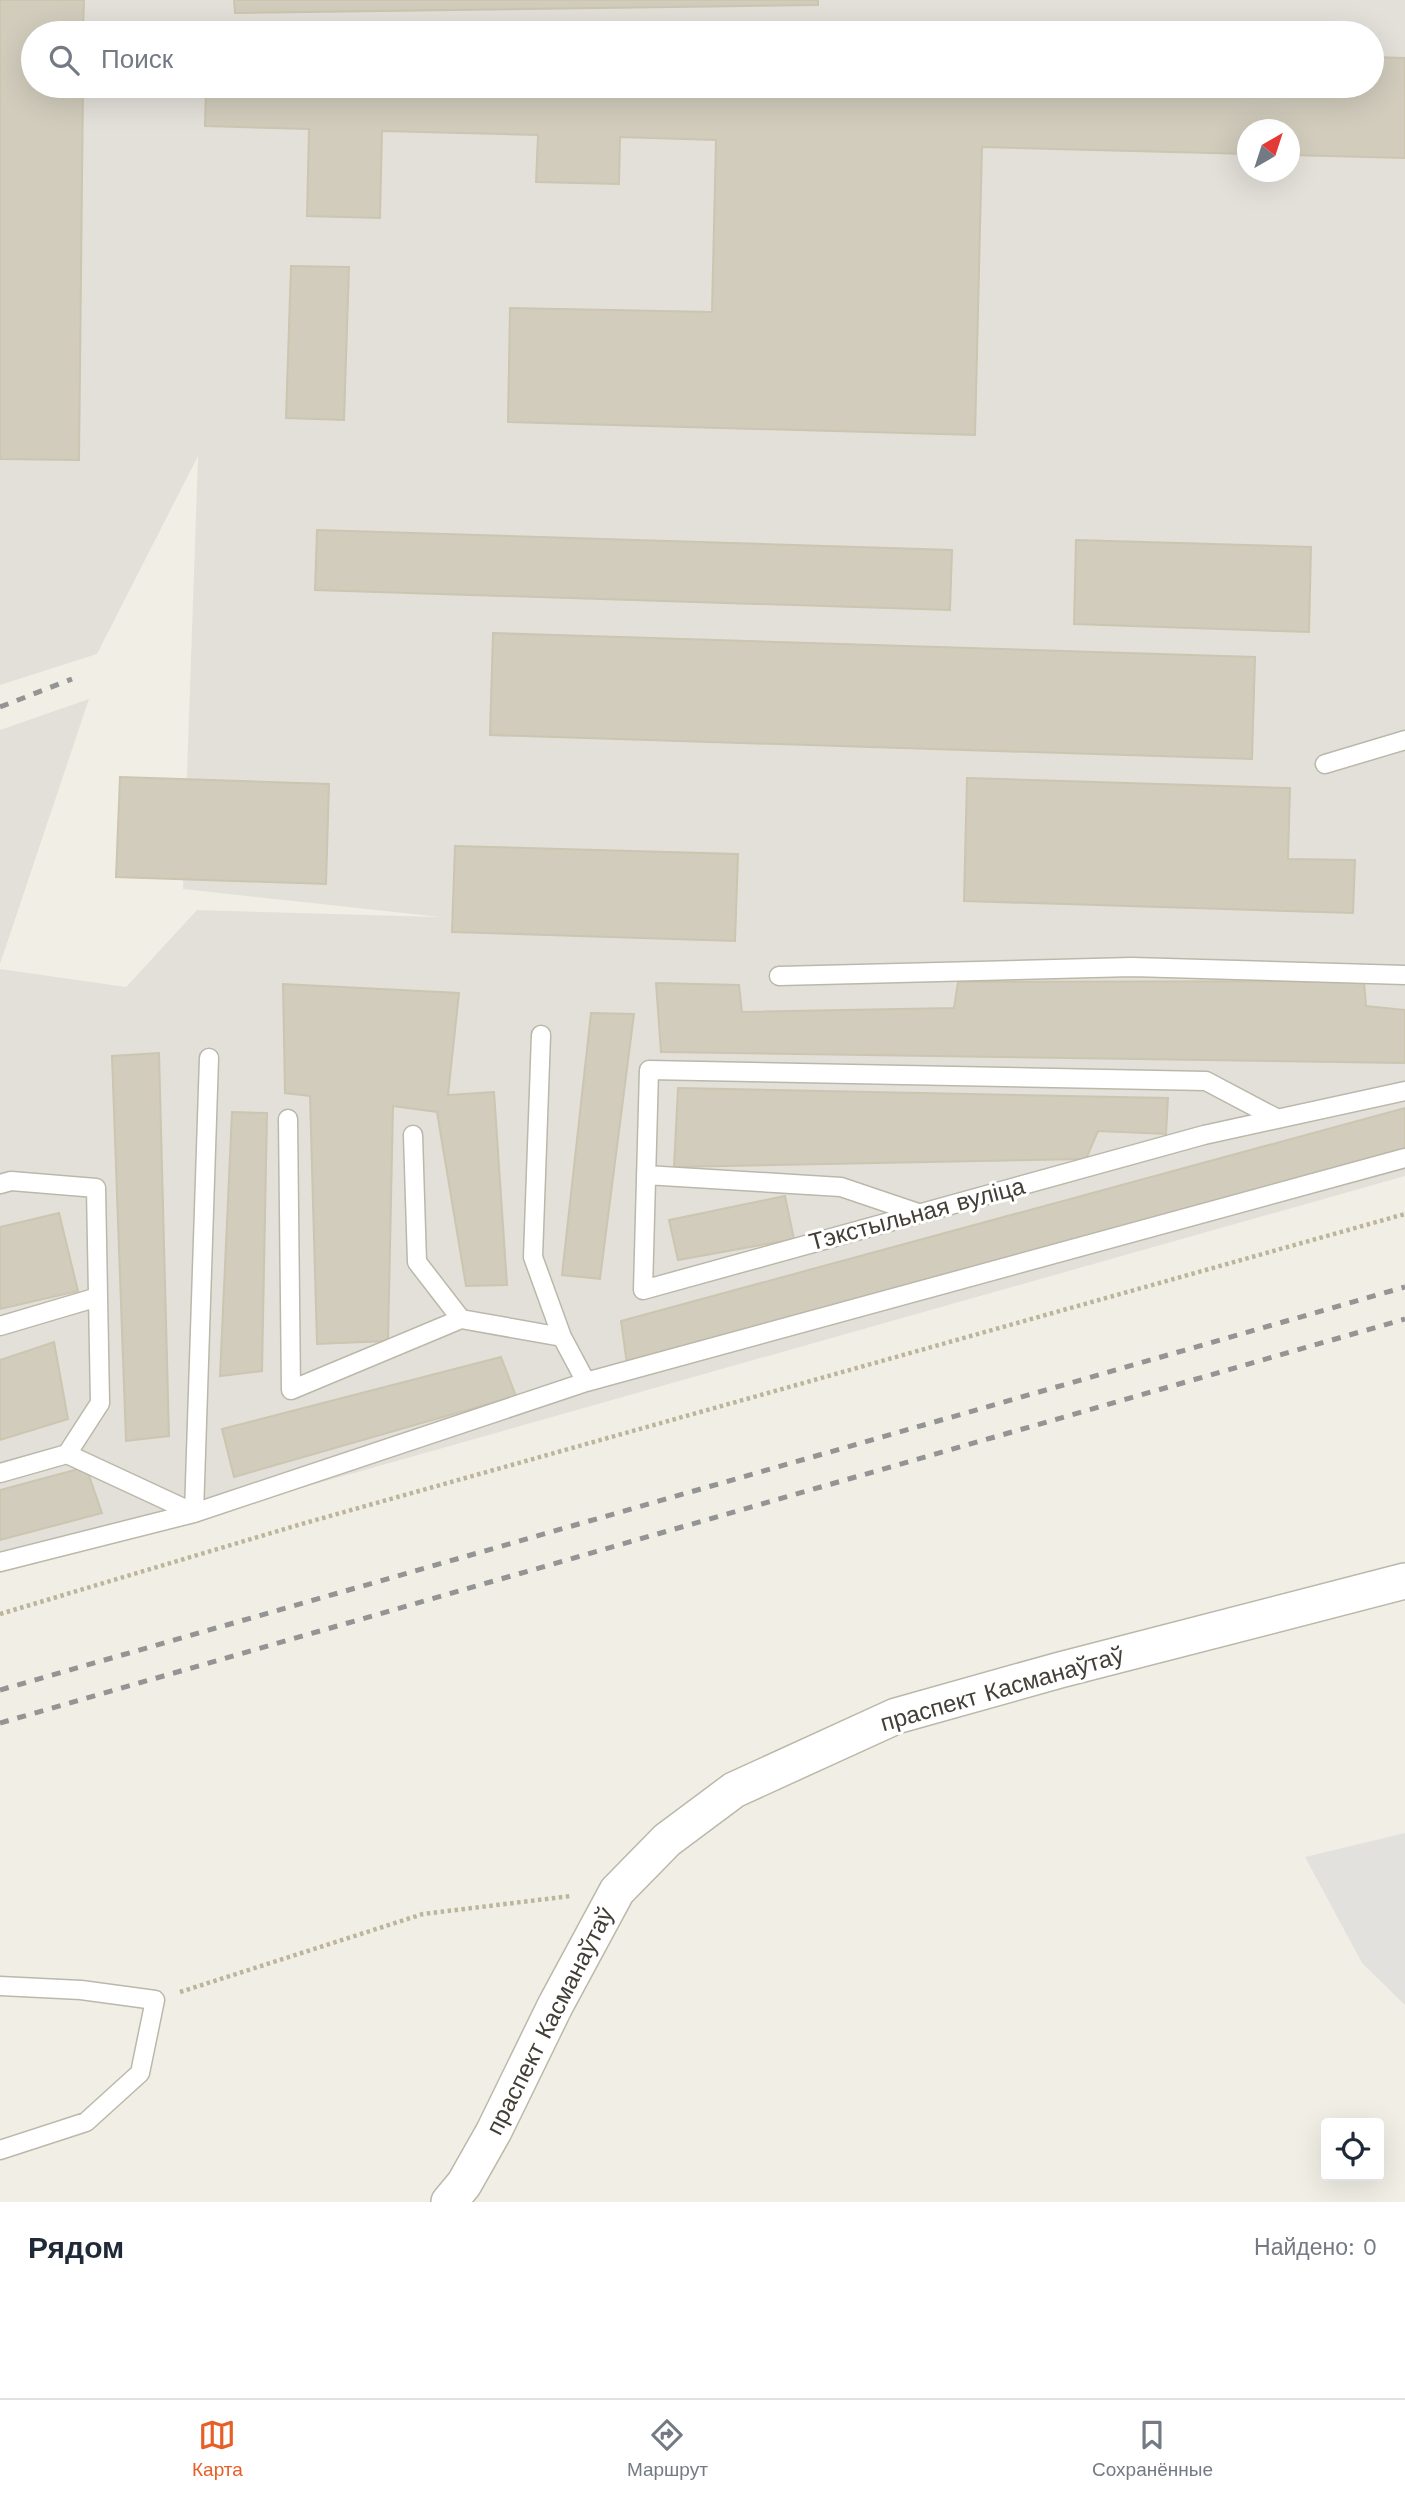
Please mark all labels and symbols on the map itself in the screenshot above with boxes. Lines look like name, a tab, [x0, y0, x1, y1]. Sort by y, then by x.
north arrow	[1237, 119, 1300, 182]
street label: Тэкстыльная вуліца	[806, 1172, 1029, 1256]
street label: праспект Касманаўтаў	[877, 1641, 1127, 1737]
street label: праспект Касманаўтаў	[480, 1902, 620, 2140]

